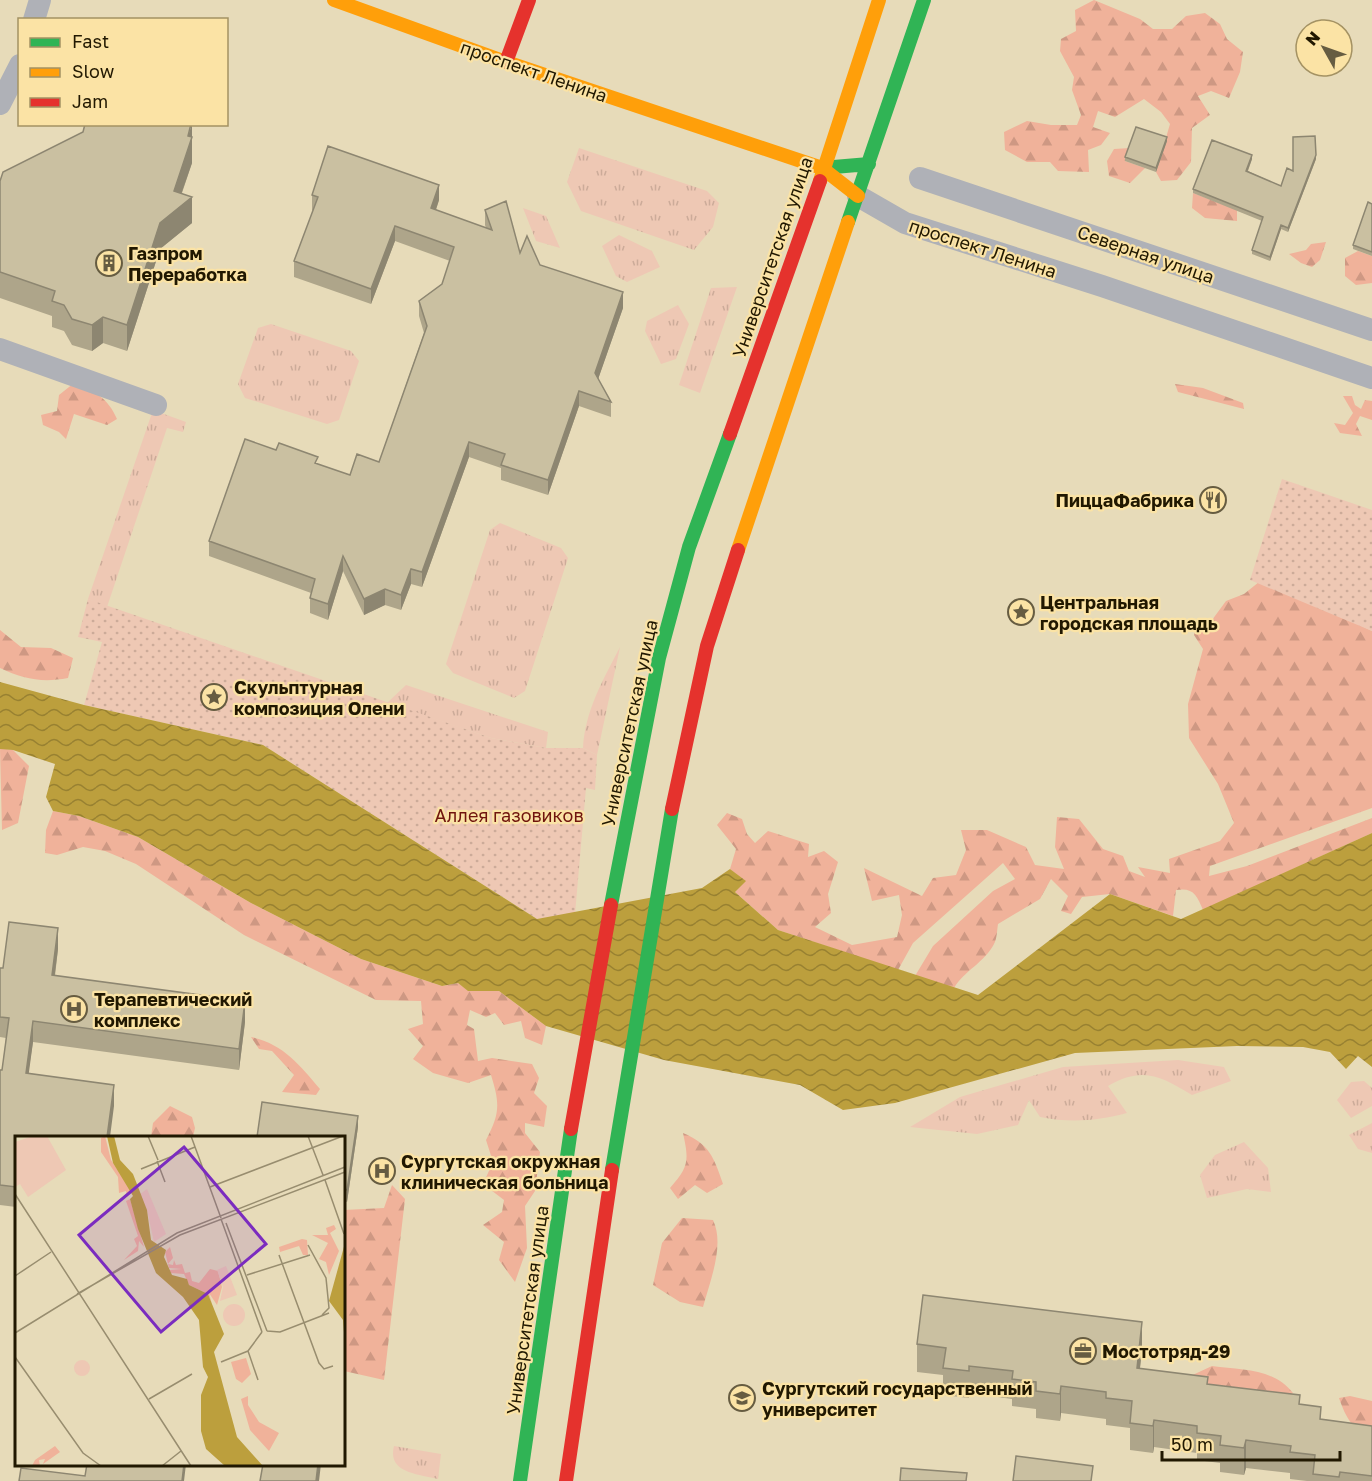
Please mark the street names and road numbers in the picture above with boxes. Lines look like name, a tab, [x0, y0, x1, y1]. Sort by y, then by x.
street label: проспект Ленина	[458, 36, 610, 106]
street label: Университетская улица	[727, 154, 817, 360]
street label: проспект Ленина	[906, 214, 1060, 282]
street label: Северная улица	[1075, 220, 1217, 288]
street label: Университетская улица	[596, 618, 662, 828]
street label: Университетская улица	[501, 1204, 553, 1416]

